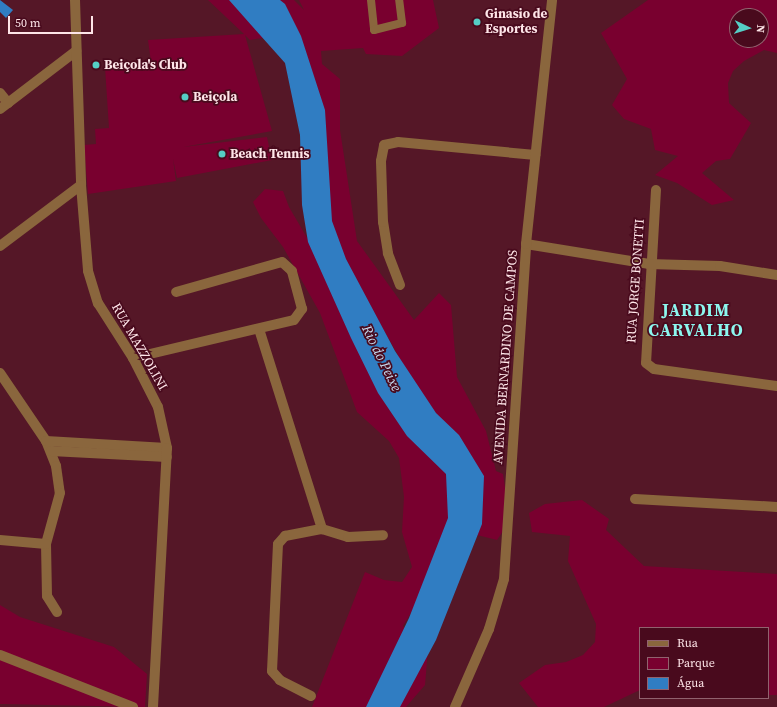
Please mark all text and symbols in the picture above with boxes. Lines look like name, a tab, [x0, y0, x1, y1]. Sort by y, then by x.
place label: Ginasio de Esportes	[485, 7, 547, 38]
scale bar	[10, 8, 95, 34]
north arrow	[729, 8, 769, 48]
text: 50 m	[15, 15, 41, 31]
marker: Ginasio de Esportes	[472, 17, 482, 27]
text: N	[753, 24, 768, 33]
place label: Beiçola's Club	[104, 57, 187, 73]
marker: Beiçola's Club	[91, 60, 101, 70]
place label: Beiçola	[193, 89, 237, 105]
marker: Beiçola	[180, 92, 190, 102]
place label: Beach Tennis	[230, 146, 309, 162]
marker: Beach Tennis	[217, 149, 227, 159]
street label: RUA JORGE BONETTI	[624, 218, 648, 344]
street label: AVENIDA BERNARDINO DE CAMPOS	[491, 249, 521, 465]
street label: RUA MAZZOLINI	[108, 301, 170, 393]
district label: JARDIM CARVALHO	[648, 301, 744, 341]
water label: Rio do Peixe	[359, 322, 405, 394]
legend	[639, 627, 769, 699]
text: Rua	[677, 635, 698, 651]
text: Parque	[677, 655, 715, 671]
text: Água	[677, 675, 704, 691]

